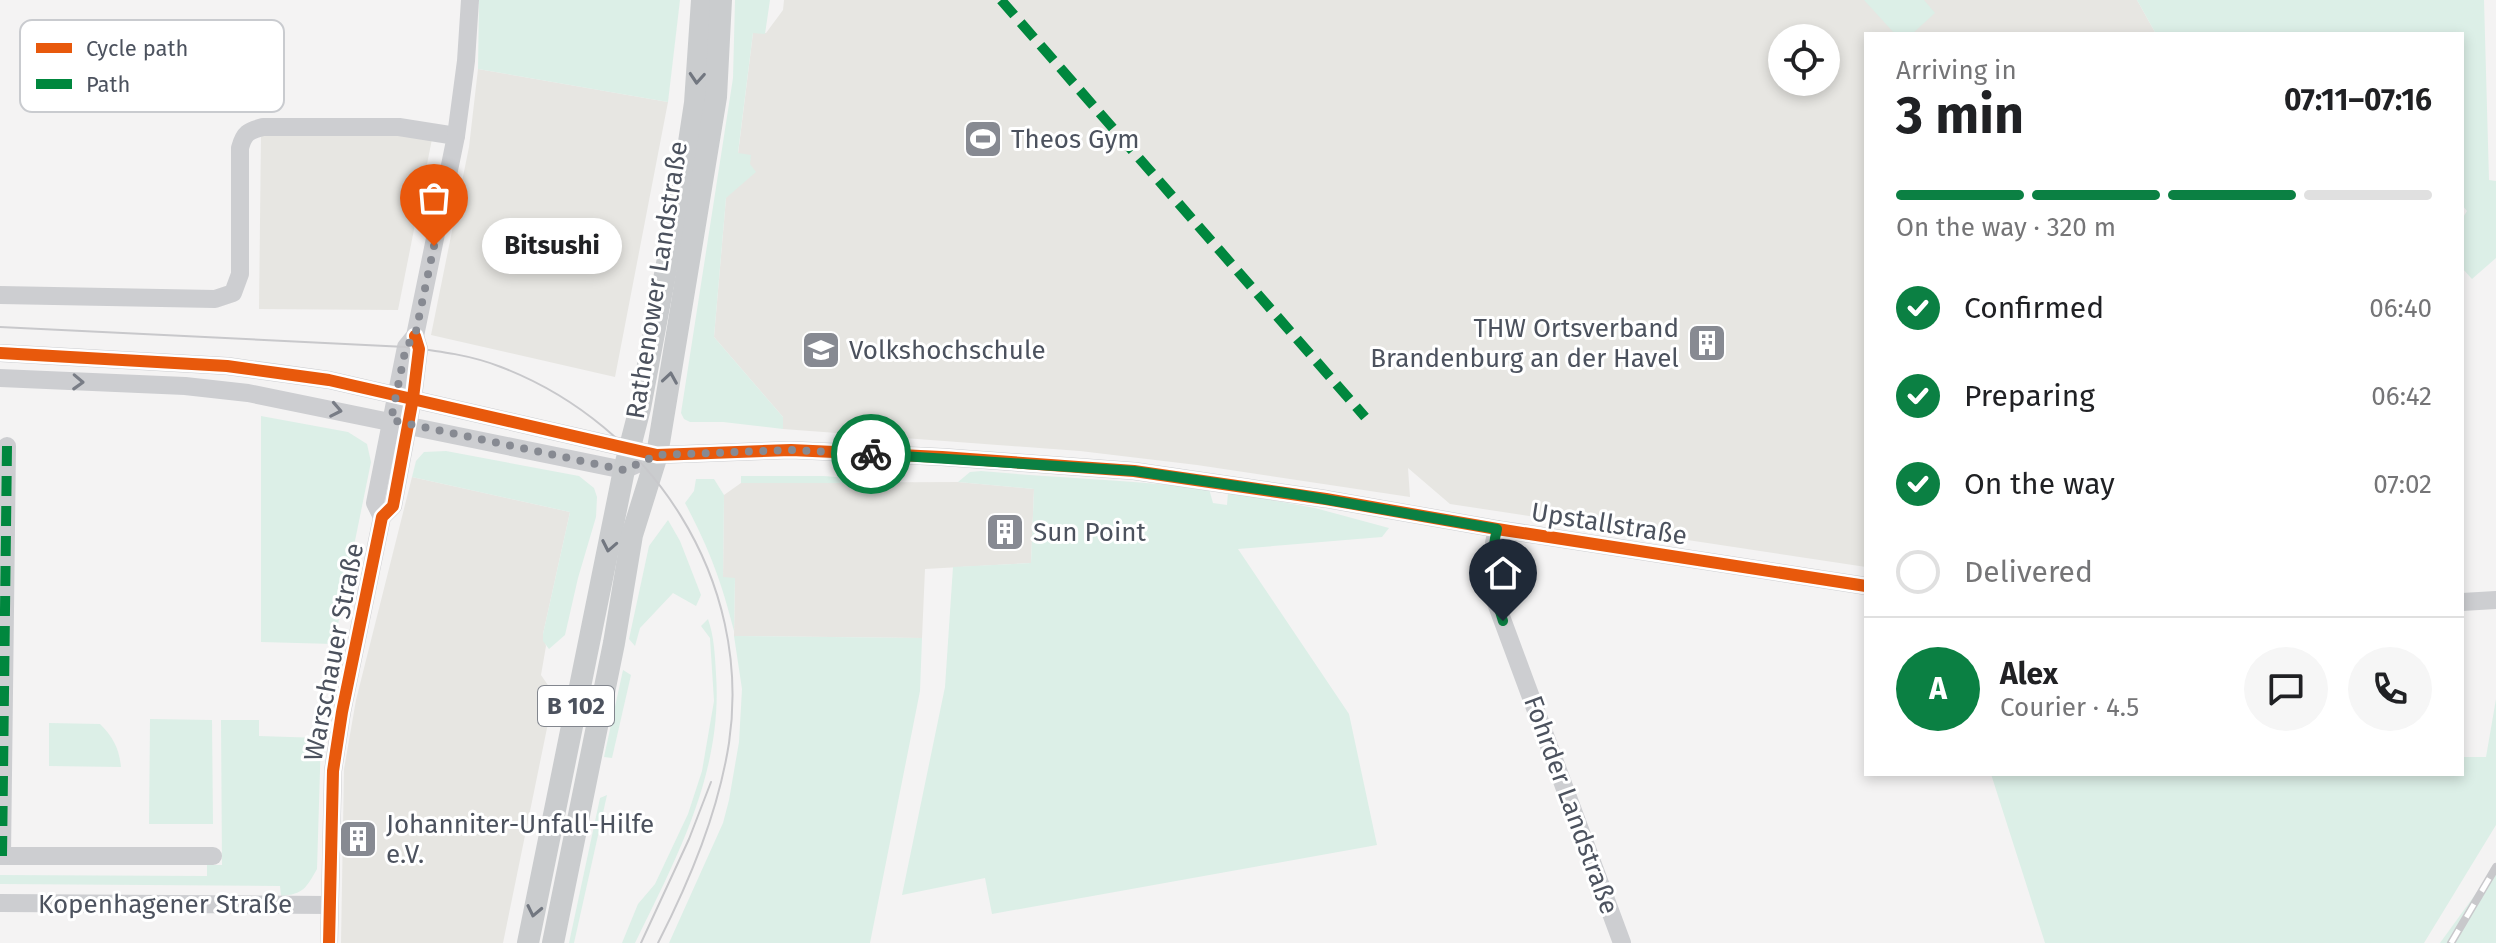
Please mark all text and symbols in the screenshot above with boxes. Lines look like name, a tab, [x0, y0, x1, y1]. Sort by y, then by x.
legend	[20, 20, 284, 112]
map controls	[1768, 24, 1840, 96]
button: locate	[1768, 24, 1840, 96]
text: Cycle path	[86, 35, 188, 62]
text: Arriving in	[1896, 55, 2017, 86]
text: Path	[86, 71, 130, 98]
one-way arrow	[689, 72, 706, 85]
text: 07:11–07:16	[2284, 82, 2432, 118]
text: 3 min	[1896, 84, 2024, 147]
sports icon: Theos Gym	[962, 118, 1004, 160]
place label: Theos Gym	[1011, 124, 1140, 155]
street label: Rathenower Landstraße	[620, 139, 694, 421]
pin	[400, 164, 468, 246]
icon: bag	[412, 176, 456, 220]
text: On the way · 320 m	[1896, 212, 2116, 243]
callout: Bitsushi	[482, 218, 622, 274]
text: Bitsushi	[504, 230, 600, 261]
icon: check	[1896, 286, 1940, 330]
text: Confirmed	[1964, 290, 2104, 326]
text: 06:40	[2369, 293, 2432, 324]
place label: THW Ortsverband Brandenburg an der Havel	[1370, 313, 1679, 374]
building icon: THW Ortsverband Brandenburg an der Havel	[1686, 322, 1728, 364]
school or university icon: Volkshochschule	[800, 329, 842, 371]
place label: Volkshochschule	[849, 335, 1046, 366]
one-way arrow	[661, 371, 678, 385]
one-way arrow	[72, 373, 85, 390]
icon: check	[1896, 374, 1940, 418]
text: Preparing	[1964, 378, 2095, 414]
text: 06:42	[2371, 381, 2432, 412]
one-way arrow	[329, 401, 342, 418]
courier	[831, 414, 911, 494]
icon: bike	[849, 432, 893, 476]
icon: check	[1896, 462, 1940, 506]
text: On the way	[1964, 466, 2115, 502]
text: 07:02	[2373, 469, 2432, 500]
street label: Upstallstraße	[1529, 496, 1689, 552]
building icon: Sun Point	[984, 511, 1026, 553]
place label: Sun Point	[1033, 517, 1147, 548]
pin	[1469, 539, 1537, 621]
one-way arrow	[601, 540, 618, 553]
street label: Warschauer Straße	[298, 541, 370, 763]
icon: home	[1481, 551, 1525, 595]
text: Delivered	[1964, 554, 2093, 590]
button: chat	[2244, 647, 2328, 731]
button: phone	[2348, 647, 2432, 731]
text: Alex	[2000, 656, 2058, 692]
text: A	[1929, 671, 1947, 707]
road number: B 102	[538, 686, 614, 726]
street label: Fohrder Landstraße	[1517, 692, 1625, 918]
text: Courier · 4.5	[2000, 692, 2139, 723]
place label: Johanniter-Unfall-Hilfe e.V.	[386, 809, 654, 870]
building icon: Johanniter-Unfall-Hilfe e.V.	[337, 818, 379, 860]
street label: Kopenhagener Straße	[38, 889, 292, 920]
one-way arrow	[526, 903, 543, 917]

